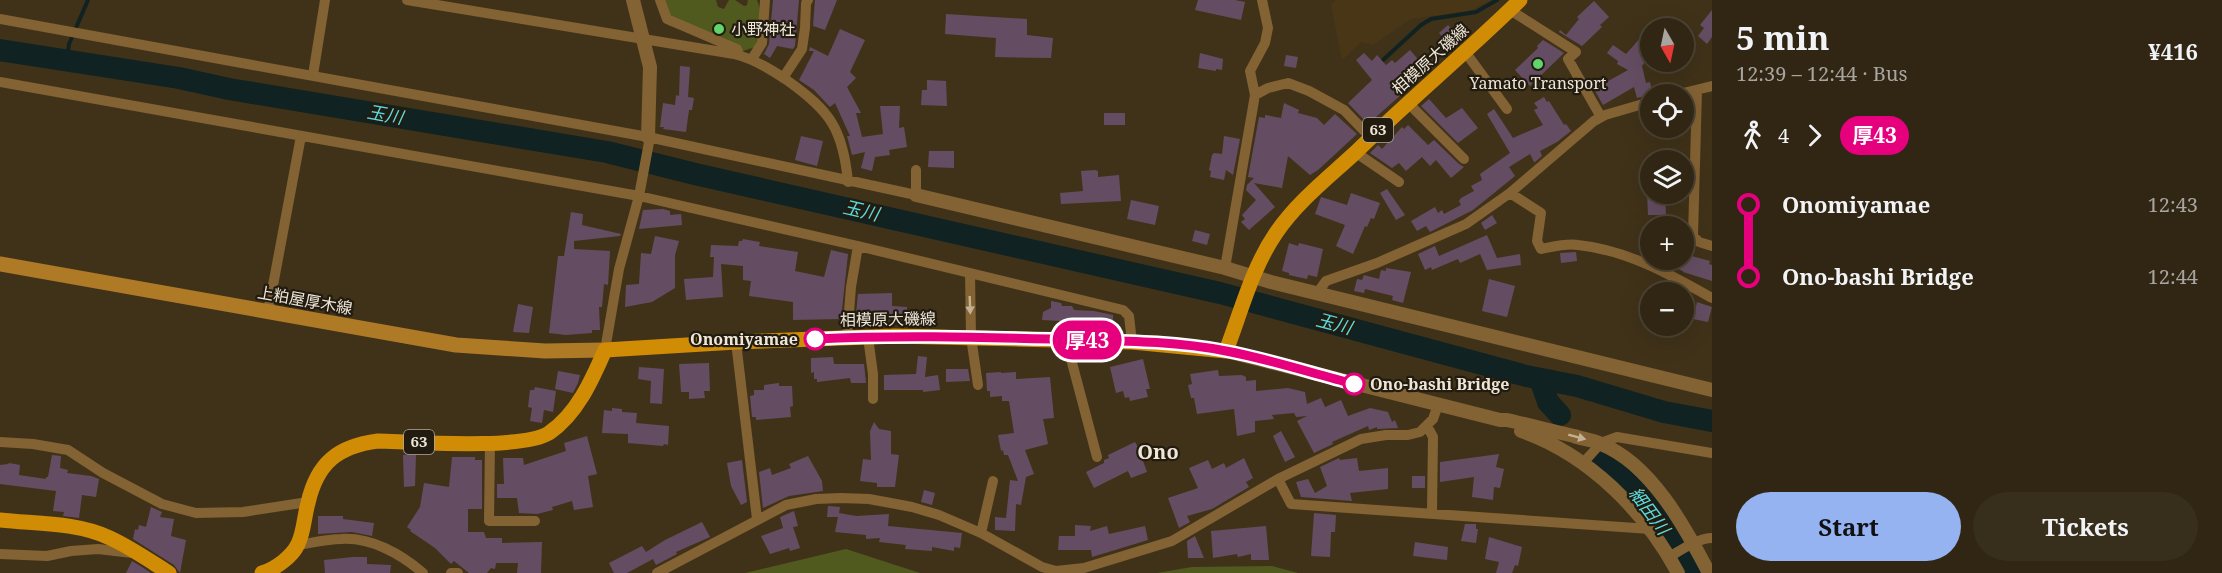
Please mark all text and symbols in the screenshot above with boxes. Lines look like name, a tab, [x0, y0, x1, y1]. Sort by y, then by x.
text: 5 min	[1736, 15, 1829, 60]
place label: 小野神社	[731, 18, 795, 40]
north arrow	[1640, 18, 1694, 72]
map controls	[1640, 18, 1694, 336]
street label: 相模原大磯線	[1387, 19, 1473, 99]
marker: 小野神社	[712, 22, 726, 36]
text: ¥416	[2148, 36, 2198, 66]
marker: Yamato Transport	[1531, 57, 1545, 71]
text: 12:39 – 12:44 · Bus	[1736, 60, 1907, 87]
place label: Yamato Transport	[1469, 72, 1607, 94]
button: locate	[1640, 84, 1694, 138]
water label: 玉川	[365, 99, 407, 129]
road number: 63	[1363, 118, 1393, 142]
icon: walk	[1736, 119, 1769, 152]
icon: forward	[1798, 119, 1831, 152]
text: 厚43	[1852, 121, 1897, 149]
text: 4	[1778, 122, 1789, 149]
button: layers	[1640, 150, 1694, 204]
text: Onomiyamae	[1782, 189, 1930, 219]
text: 12:43	[2148, 191, 2198, 218]
water label: 玉川	[841, 194, 883, 226]
button: +	[1640, 216, 1694, 270]
text: Ono-bashi Bridge	[1782, 261, 1974, 291]
text: 12:44	[2148, 263, 2198, 290]
street label: 上粕屋厚木線	[256, 281, 354, 319]
button: −	[1640, 282, 1694, 336]
one-way arrow	[966, 295, 975, 314]
street label: 相模原大磯線	[840, 307, 936, 331]
water label: 玉川	[1314, 307, 1357, 340]
line badge: 厚43	[1052, 320, 1122, 360]
text: 厚43	[1065, 326, 1109, 354]
place label: Onomiyamae	[690, 328, 798, 350]
marker: Onomiyamae	[804, 328, 826, 350]
marker: Ono-bashi Bridge	[1343, 373, 1365, 395]
place label: Ono-bashi Bridge	[1370, 373, 1509, 395]
road number: 63	[404, 430, 434, 454]
one-way arrow	[1568, 433, 1587, 443]
district label: Ono	[1137, 438, 1179, 465]
water label: 細田川	[1624, 482, 1677, 541]
button: Start	[1736, 492, 1961, 561]
button: Tickets	[1973, 492, 2198, 561]

